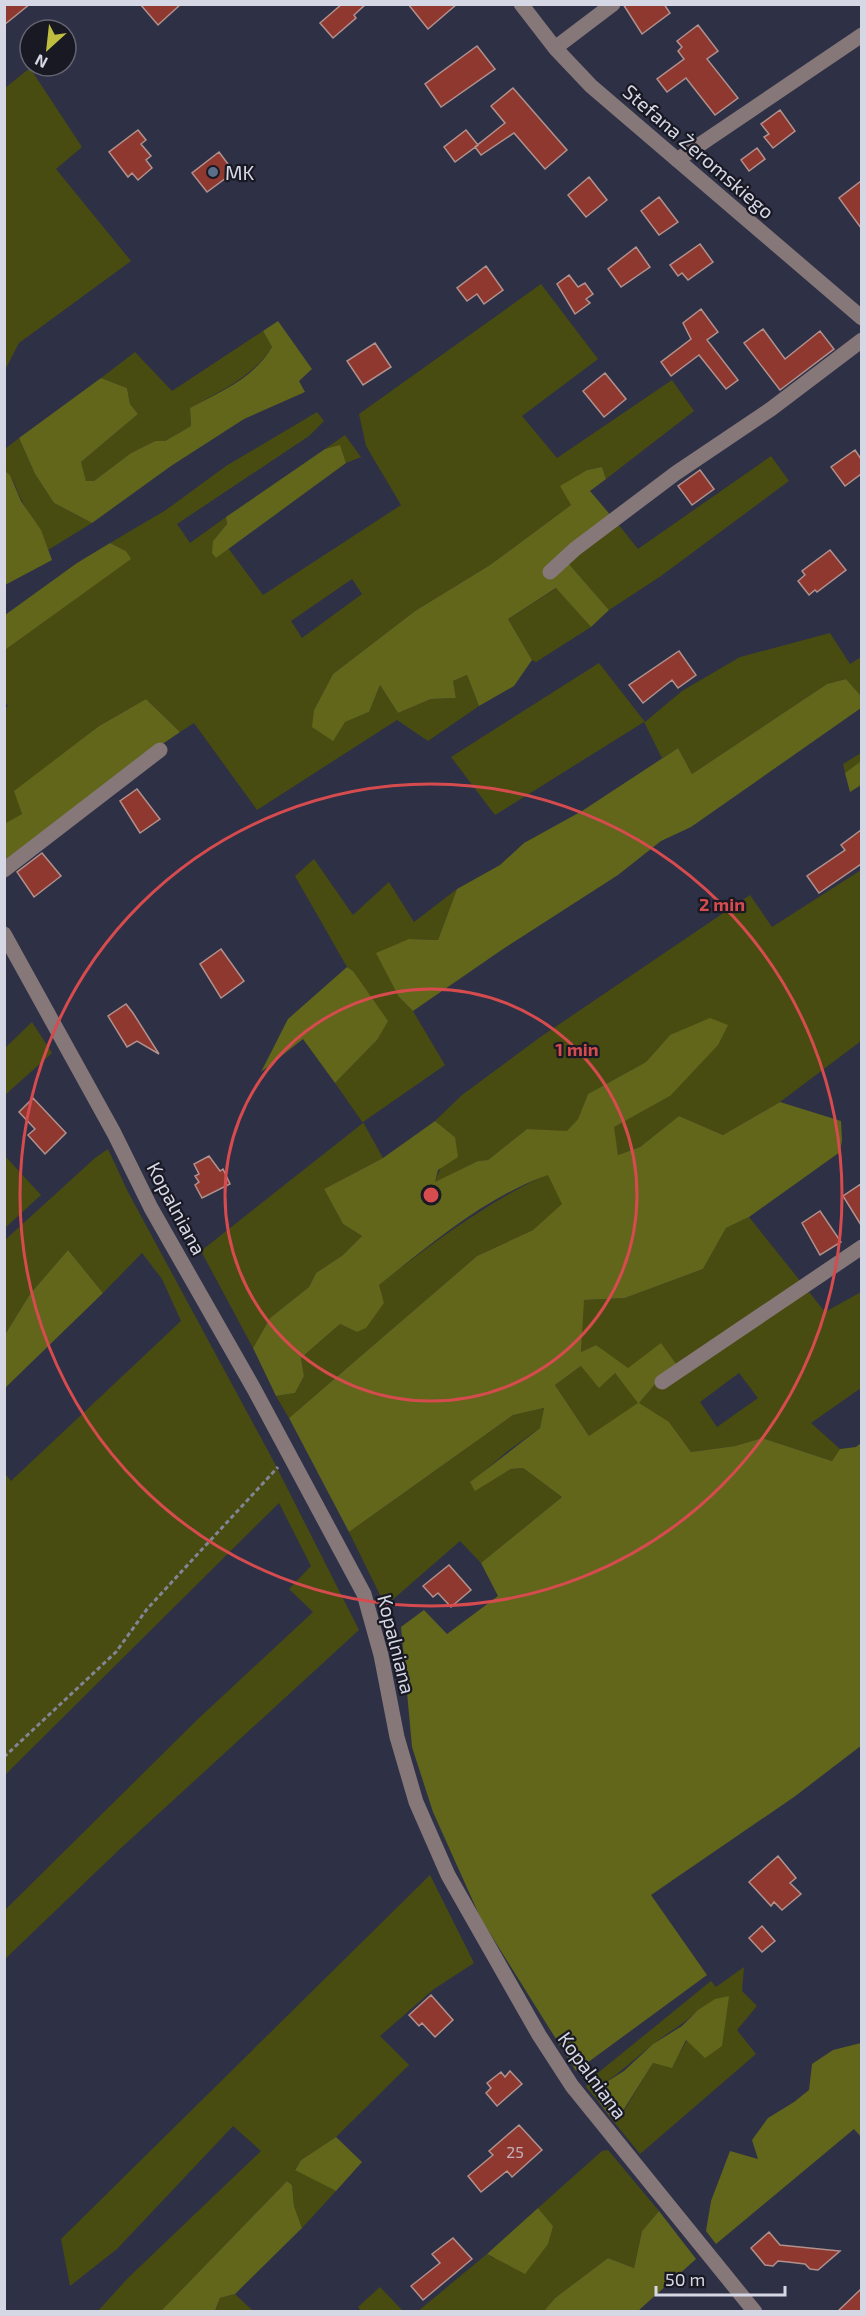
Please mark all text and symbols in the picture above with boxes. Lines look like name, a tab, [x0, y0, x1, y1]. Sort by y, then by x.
north arrow	[18, 18, 78, 78]
text: N	[31, 51, 50, 73]
street label: Stefana Żeromskiego	[619, 79, 779, 223]
place label: MK	[225, 160, 255, 184]
marker: MK	[206, 165, 220, 179]
text: 2 min	[699, 893, 745, 915]
text: 1 min	[555, 1038, 599, 1060]
street label: Kopalniana	[143, 1158, 211, 1258]
centre of rings	[421, 1185, 441, 1205]
street label: Kopalniana	[373, 1592, 421, 1696]
street label: Kopalniana	[553, 2027, 633, 2123]
house number: 25	[506, 2142, 524, 2161]
scale bar	[656, 2259, 785, 2297]
text: 50 m	[665, 2268, 705, 2290]

